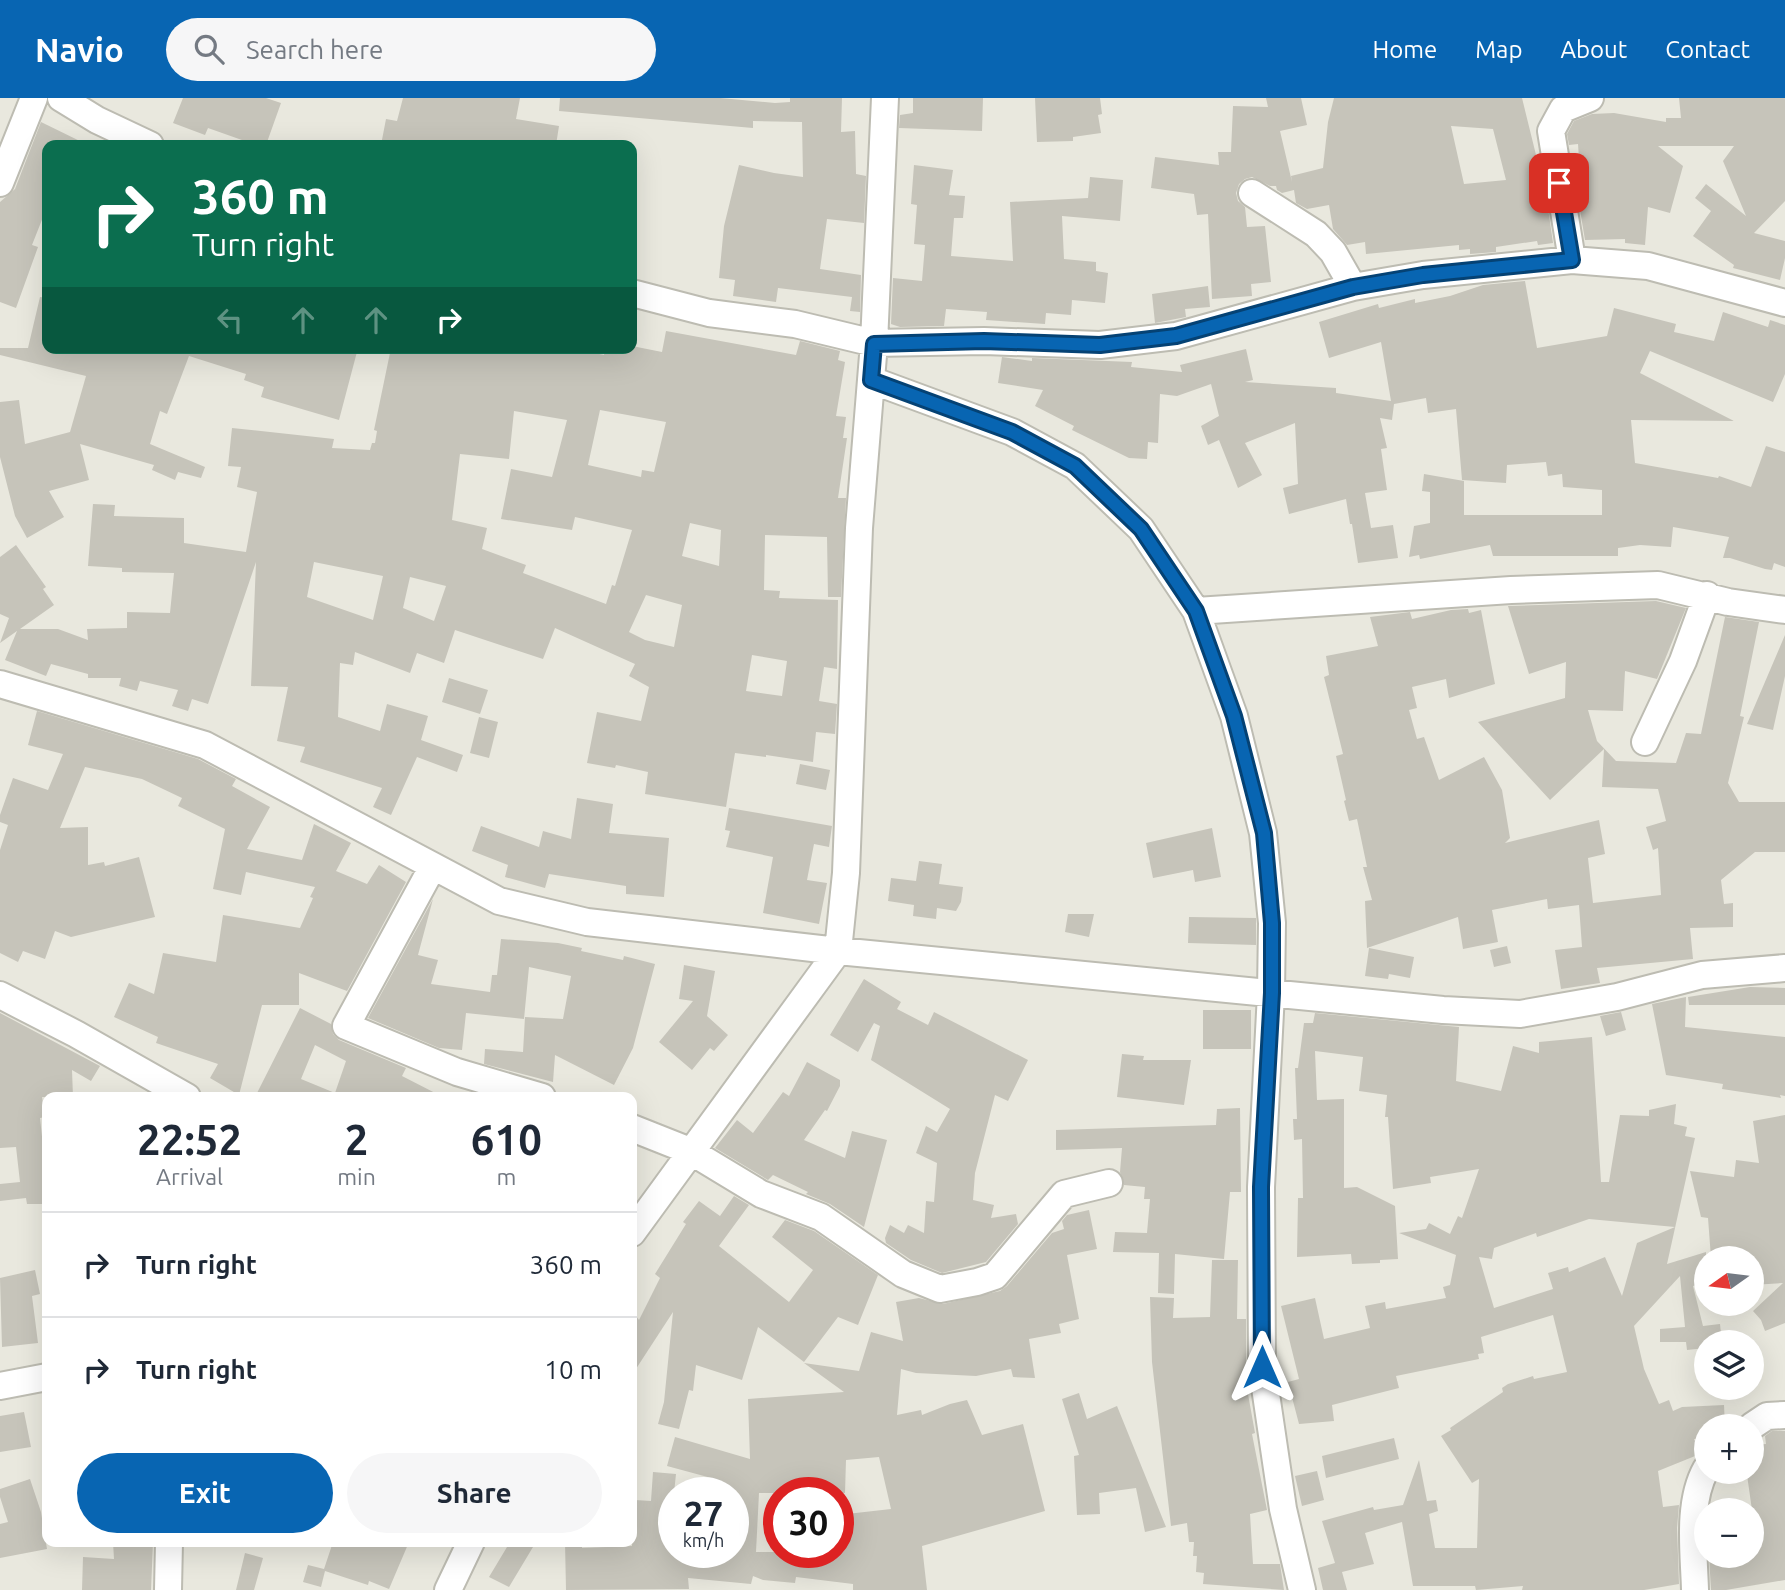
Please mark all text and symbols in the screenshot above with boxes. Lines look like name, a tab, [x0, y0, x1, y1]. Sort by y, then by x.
search box	[166, 18, 656, 81]
icon: search	[190, 30, 228, 68]
text: Navio	[35, 31, 124, 68]
text: Search here	[246, 35, 383, 64]
text: Home	[1372, 36, 1437, 63]
text: Map	[1475, 36, 1522, 63]
text: About	[1560, 36, 1627, 63]
text: Contact	[1665, 36, 1750, 63]
pin	[1529, 153, 1589, 213]
icon: arrive	[1540, 164, 1578, 202]
icon: right	[77, 168, 168, 259]
text: 360 m	[192, 168, 329, 223]
text: Turn right	[192, 226, 334, 262]
icon: left	[211, 301, 249, 339]
icon: ahead	[284, 301, 322, 339]
icon: ahead	[357, 301, 395, 339]
icon: right	[430, 301, 468, 339]
text: 22:52	[137, 1116, 242, 1163]
text: 2	[345, 1116, 368, 1163]
text: 610	[471, 1116, 542, 1163]
text: Arrival	[156, 1164, 223, 1189]
text: min	[337, 1164, 376, 1189]
text: m	[496, 1164, 516, 1189]
icon: right	[77, 1246, 115, 1284]
north arrow	[1694, 1246, 1764, 1316]
map controls	[1694, 1246, 1764, 1568]
text: Turn right	[136, 1250, 257, 1279]
text: 360 m	[530, 1250, 602, 1279]
position arrow	[1225, 1330, 1299, 1404]
button: layers	[1694, 1330, 1764, 1400]
icon: right	[77, 1351, 115, 1389]
text: Turn right	[136, 1355, 257, 1384]
text: 10 m	[544, 1355, 602, 1384]
button: +	[1694, 1414, 1764, 1484]
button: Exit	[77, 1453, 333, 1533]
button: Share	[347, 1453, 602, 1533]
speed limit sign: 30	[763, 1477, 854, 1568]
text: 27	[684, 1493, 723, 1533]
button: −	[1694, 1498, 1764, 1568]
text: km/h	[683, 1530, 724, 1550]

